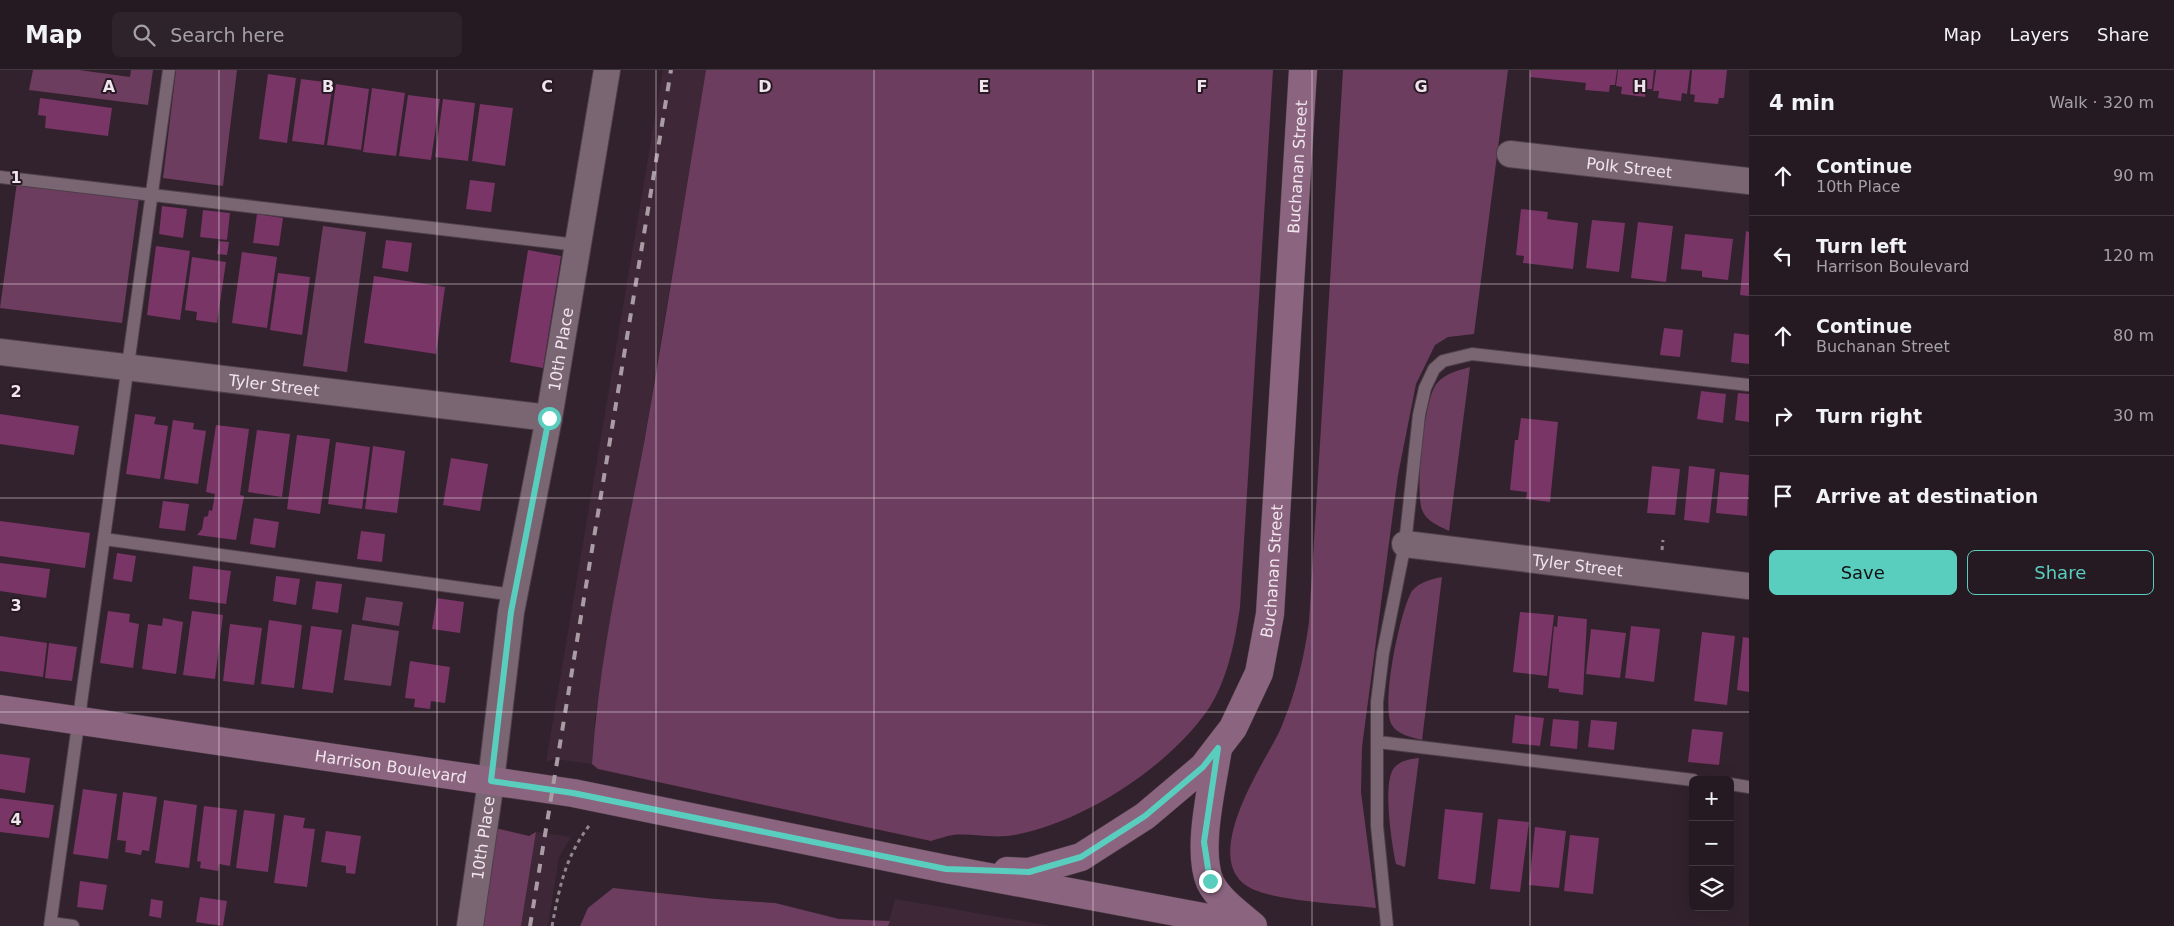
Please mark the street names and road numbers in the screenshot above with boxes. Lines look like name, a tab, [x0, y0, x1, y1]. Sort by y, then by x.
street label: Buchanan Street	[1284, 100, 1311, 234]
street label: Polk Street	[1585, 153, 1673, 182]
street label: 10th Place	[544, 306, 577, 393]
street label: Tyler Street	[227, 370, 321, 400]
street label: Buchanan Street	[1256, 504, 1286, 639]
street label: Tyler Street	[1530, 550, 1624, 580]
street label: Harrison Boulevard	[314, 746, 468, 787]
street label: 10th Place	[467, 795, 498, 881]

